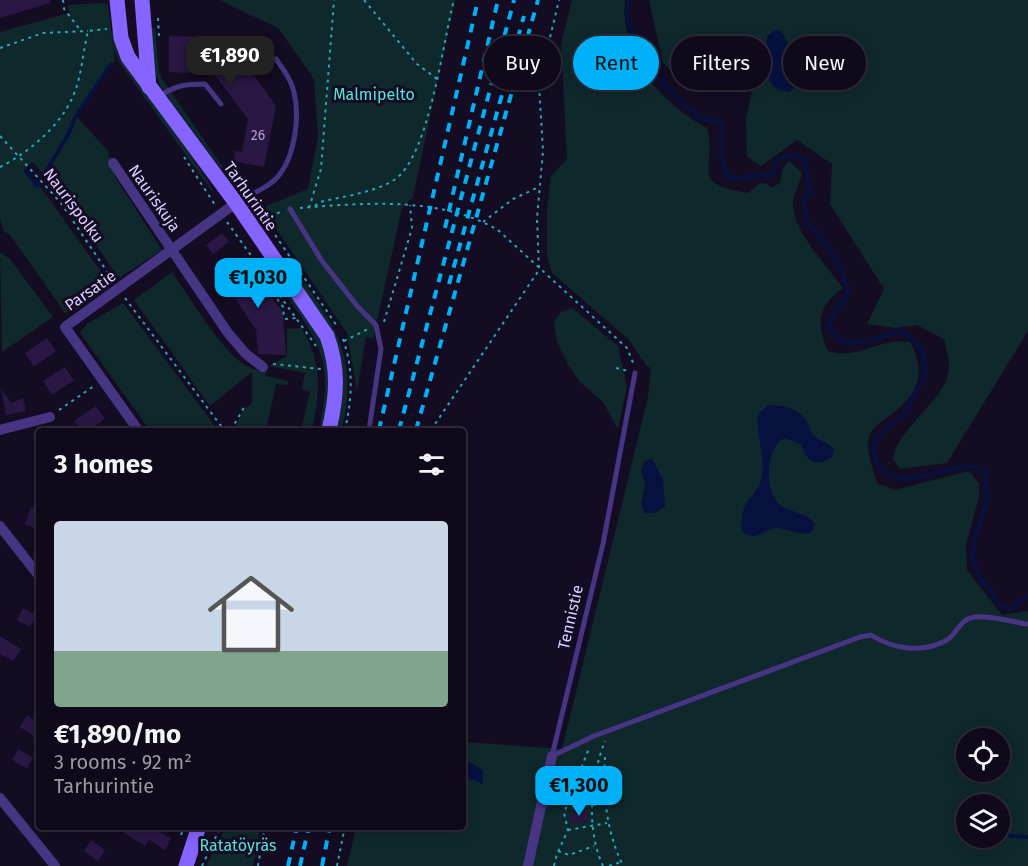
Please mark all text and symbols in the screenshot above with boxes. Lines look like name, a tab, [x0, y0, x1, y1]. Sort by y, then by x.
pin: €1,890	[181, 36, 279, 87]
chip: Buy	[484, 36, 561, 90]
chip: Rent	[573, 36, 659, 90]
chip: Filters	[671, 36, 771, 90]
chip: New	[783, 36, 866, 90]
text: €1,890	[200, 43, 260, 67]
park label: Malmipelto	[333, 85, 415, 104]
house number: 26	[251, 127, 265, 144]
street label: Tarhurintie	[220, 158, 281, 235]
street label: Nauriskuja	[125, 161, 185, 236]
street label: Naurispolku	[40, 164, 108, 246]
pin: €1,030	[209, 258, 307, 309]
text: €1,030	[229, 265, 287, 289]
street label: Parsatie	[61, 266, 120, 315]
icon: filters	[415, 448, 448, 481]
text: 3 homes	[54, 449, 153, 480]
icon: home	[197, 560, 305, 668]
street label: Tennistie	[554, 583, 587, 651]
text: €1,890/mo	[54, 719, 181, 750]
map controls	[956, 728, 1010, 848]
button: locate	[956, 728, 1010, 782]
text: 3 rooms · 92 m²	[54, 750, 192, 774]
pin: €1,300	[530, 766, 628, 817]
text: €1,300	[549, 773, 609, 797]
text: Tarhurintie	[54, 774, 154, 798]
button: layers	[956, 794, 1010, 848]
park label: Ratatöyräs	[200, 836, 276, 855]

